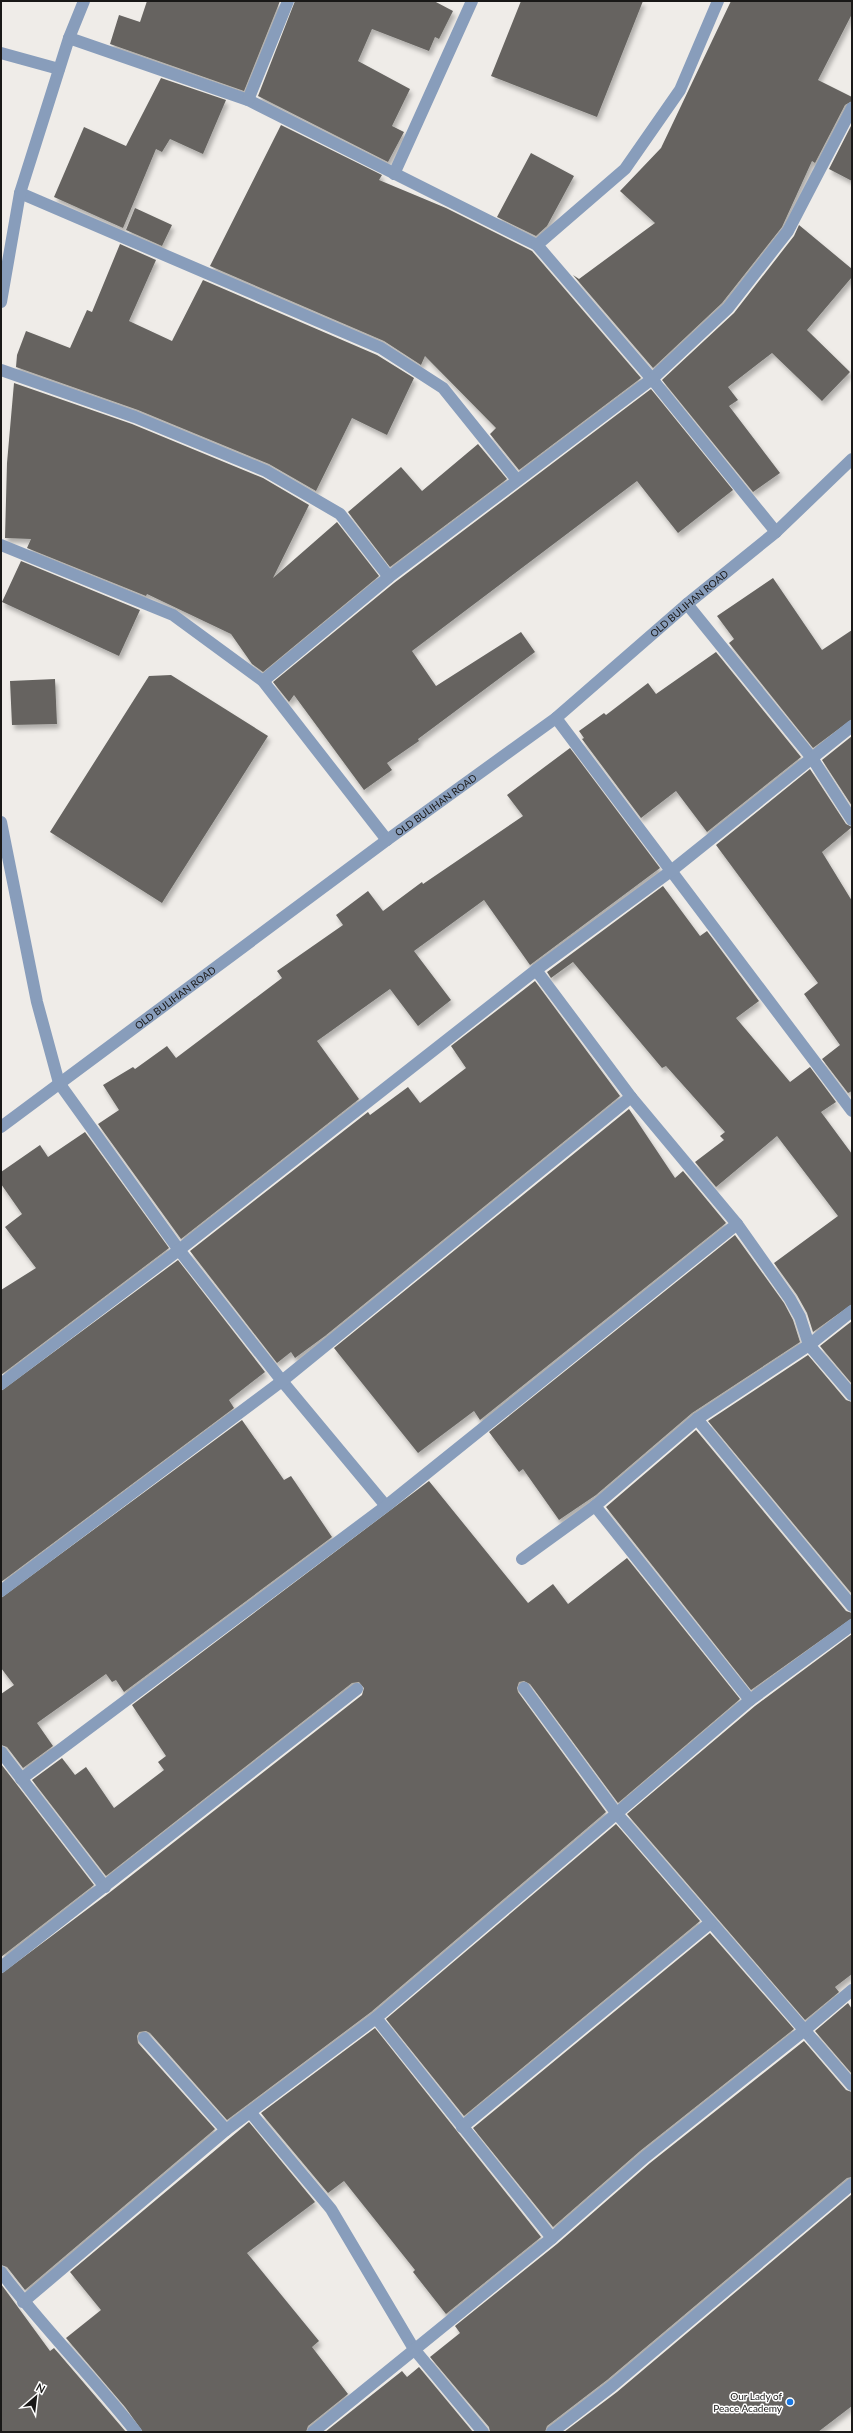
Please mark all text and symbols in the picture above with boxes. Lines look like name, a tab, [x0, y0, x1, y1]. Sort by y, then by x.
street label: OLD BULIHAN ROAD	[647, 567, 731, 639]
street label: OLD BULIHAN ROAD	[392, 771, 479, 838]
street label: OLD BULIHAN ROAD	[132, 963, 218, 1032]
north arrow	[16, 2377, 56, 2417]
text: N	[34, 2380, 48, 2395]
place label: Our Lady of Peace Academy	[713, 2390, 783, 2414]
marker: Our Lady of Peace Academy	[785, 2397, 795, 2407]

